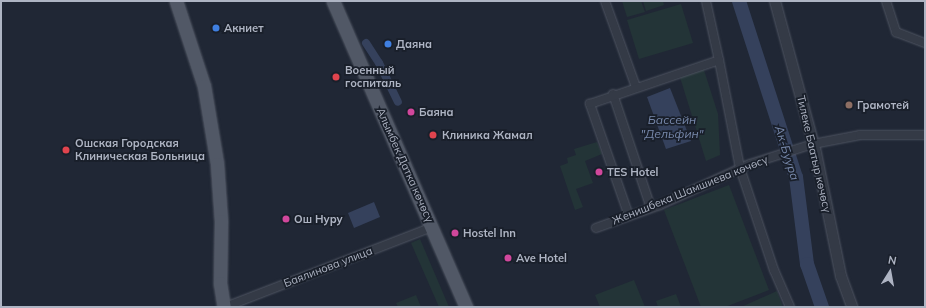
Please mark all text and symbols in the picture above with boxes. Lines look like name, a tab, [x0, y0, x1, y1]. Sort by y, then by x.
place label: Акниет	[224, 21, 264, 35]
marker: Акниет	[211, 23, 221, 33]
place label: Даяна	[396, 37, 432, 51]
marker: Даяна	[383, 39, 393, 49]
place label: Военный госпиталь	[345, 64, 401, 90]
marker: Военный госпиталь	[330, 71, 342, 83]
street label: Тилеке Баатыр көчөсү	[794, 94, 834, 214]
place label: Грамотей	[857, 98, 909, 112]
marker: Грамотей	[844, 100, 854, 110]
place label: Баяна	[419, 105, 454, 119]
street label: Алымбек Датка көчөсү	[374, 106, 436, 224]
marker: Баяна	[406, 107, 416, 117]
water label: Бассейн "Дельфин"	[641, 113, 703, 141]
water label: Ак-Буура	[772, 124, 802, 182]
place label: Клиника Жамал	[442, 128, 533, 142]
marker: Клиника Жамал	[427, 129, 439, 141]
place label: Ошская Городская Клиническая Больница	[75, 137, 205, 163]
marker: Ошская Городская Клиническая Больница	[60, 144, 72, 156]
street label: Женишбека Шамшиева көчөсү	[610, 153, 770, 227]
place label: TES Hotel	[607, 165, 658, 179]
marker: TES Hotel	[594, 167, 604, 177]
place label: Ош Нуру	[294, 212, 343, 226]
marker: Ош Нуру	[281, 214, 291, 224]
place label: Hostel Inn	[463, 226, 516, 240]
marker: Hostel Inn	[450, 228, 460, 238]
street label: Баялинова улица	[282, 244, 374, 290]
place label: Ave Hotel	[516, 251, 567, 265]
north arrow	[870, 252, 910, 292]
marker: Ave Hotel	[503, 253, 513, 263]
text: N	[887, 253, 898, 268]

